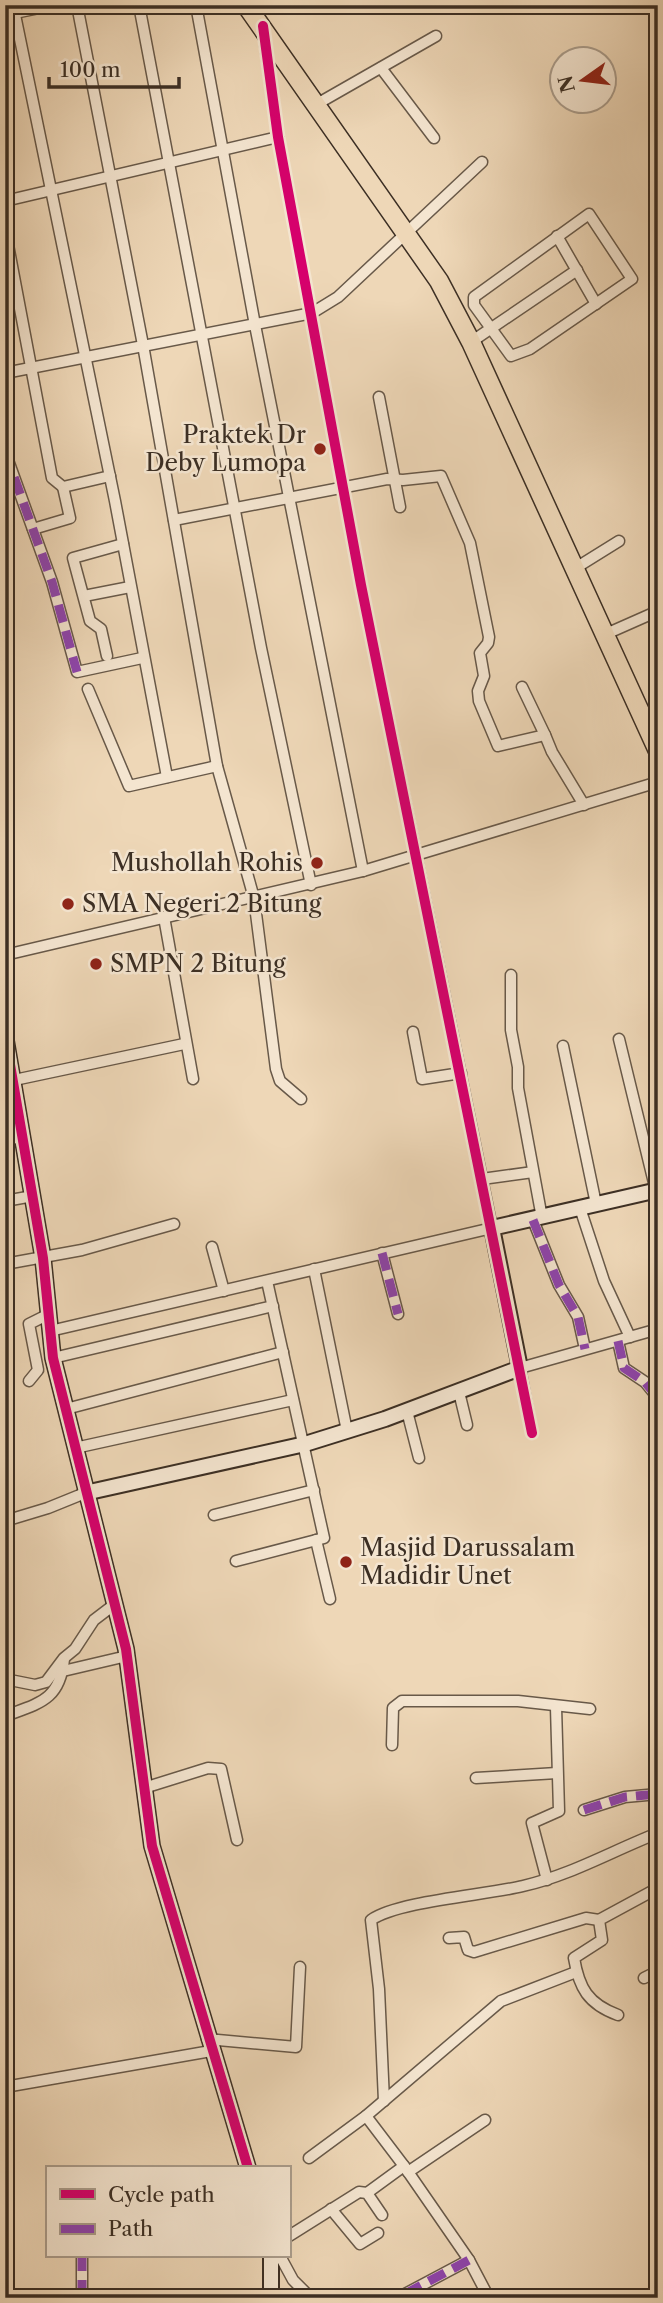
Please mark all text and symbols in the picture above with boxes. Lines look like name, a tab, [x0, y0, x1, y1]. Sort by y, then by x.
scale bar	[49, 46, 178, 90]
north arrow	[548, 46, 618, 116]
text: 100 m	[60, 57, 121, 82]
text: N	[554, 73, 580, 95]
place label: Praktek Dr Deby Lumopa	[145, 420, 306, 477]
marker: Praktek Dr Deby Lumopa	[312, 441, 328, 457]
place label: Mushollah Rohis	[111, 848, 303, 877]
marker: Mushollah Rohis	[309, 855, 325, 871]
place label: SMA Negeri 2 Bitung	[82, 889, 322, 918]
marker: SMA Negeri 2 Bitung	[60, 896, 76, 912]
place label: SMPN 2 Bitung	[110, 949, 286, 978]
marker: SMPN 2 Bitung	[88, 956, 104, 972]
place label: Masjid Darussalam Madidir Unet	[360, 1533, 575, 1590]
marker: Masjid Darussalam Madidir Unet	[338, 1554, 354, 1570]
legend	[46, 2166, 290, 2258]
text: Cycle path	[108, 2182, 215, 2207]
text: Path	[108, 2216, 153, 2241]

